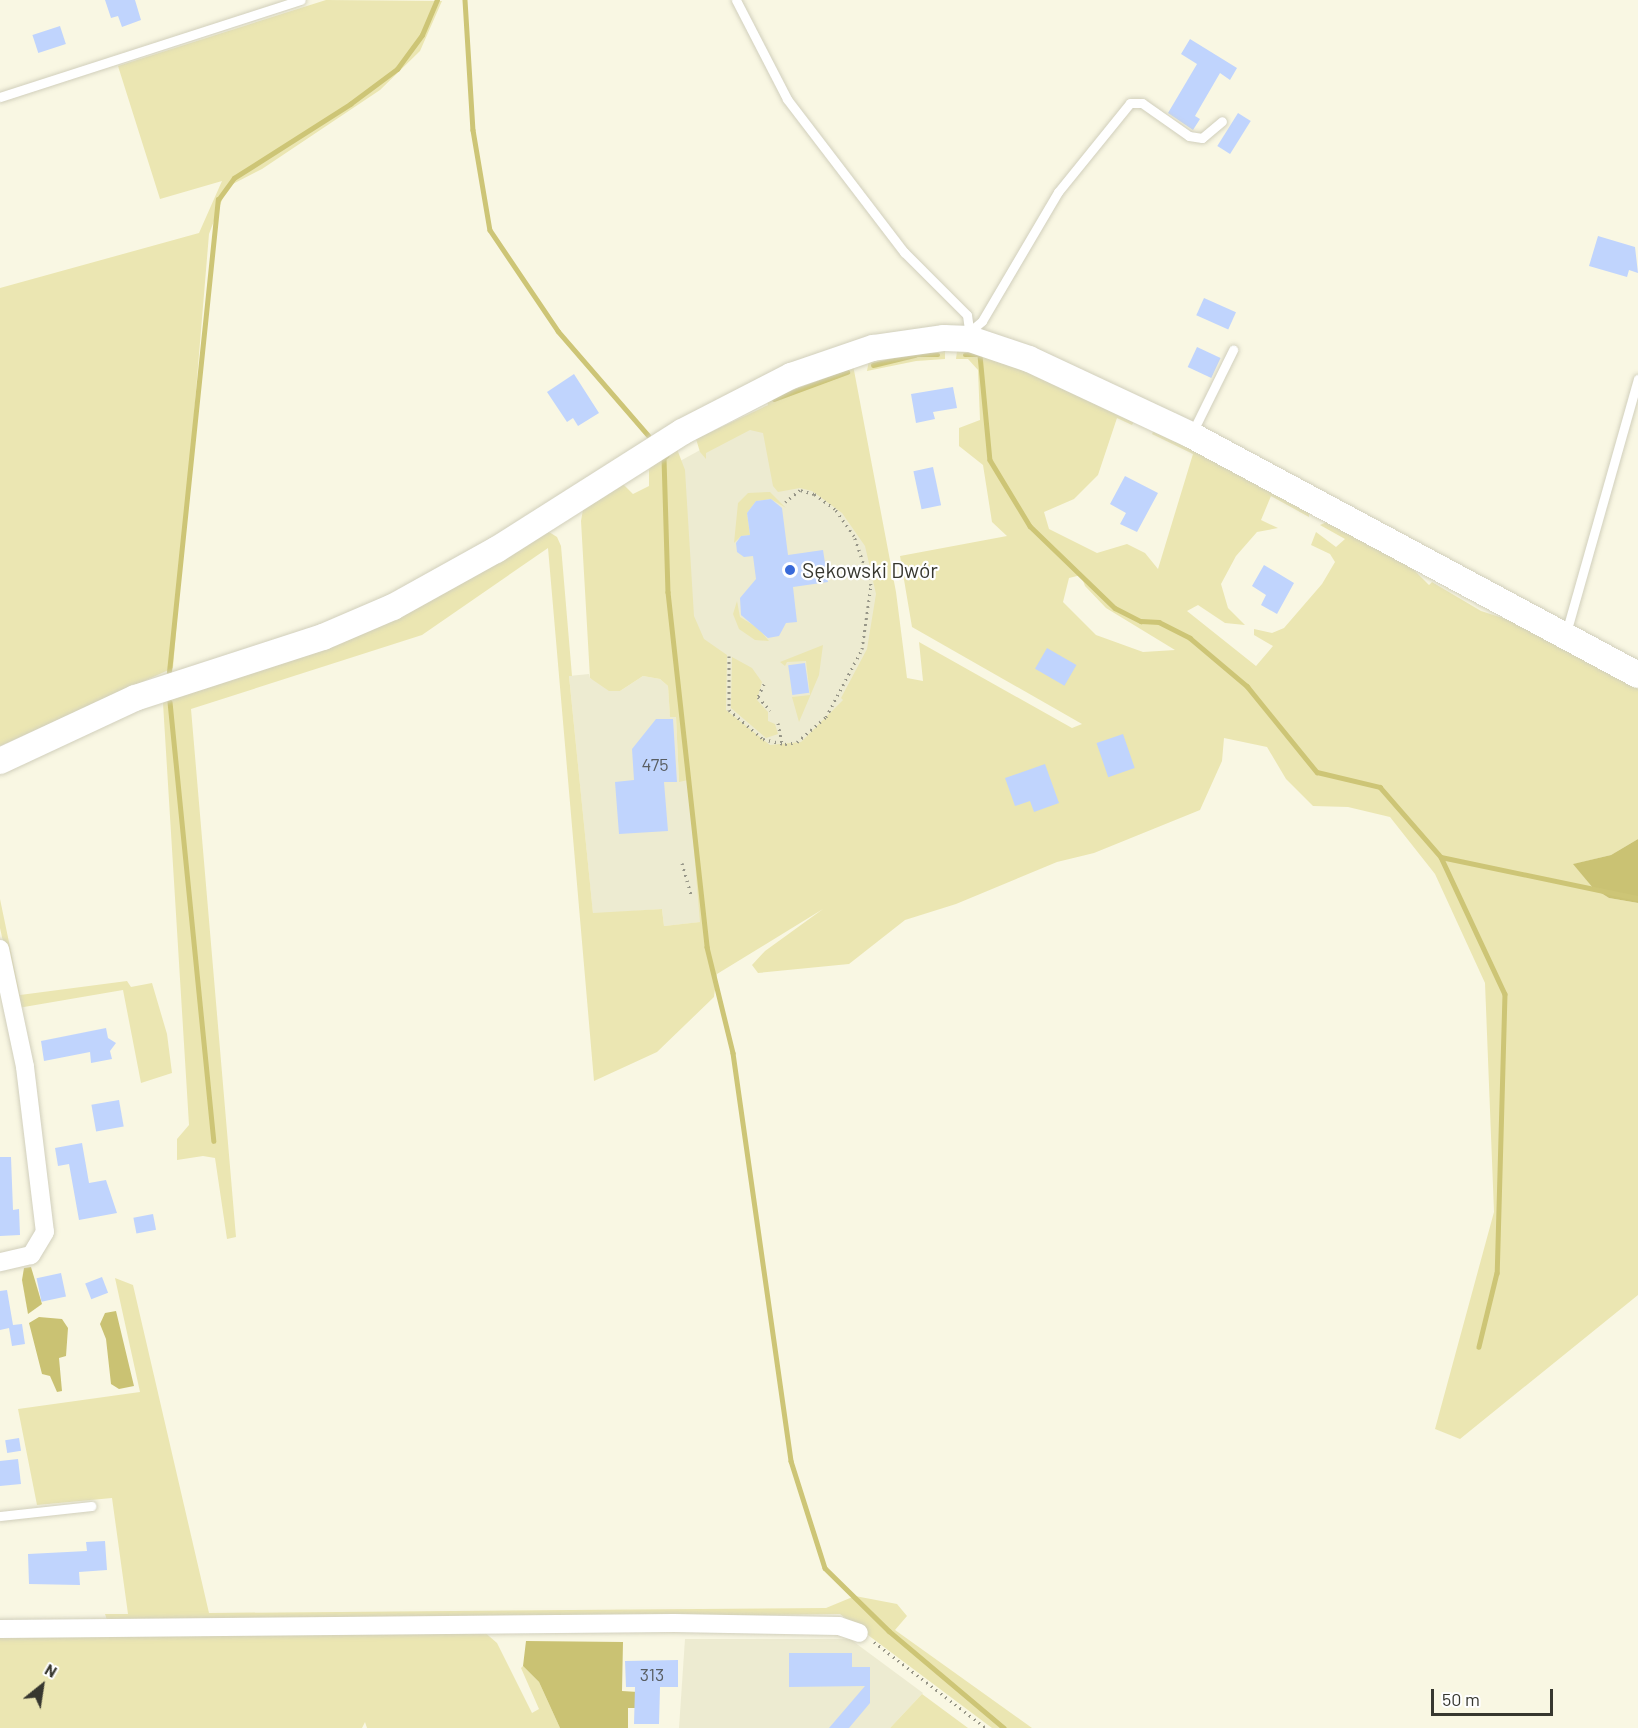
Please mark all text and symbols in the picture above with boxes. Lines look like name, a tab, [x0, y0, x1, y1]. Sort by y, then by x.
place label: Sękowski Dwór	[802, 557, 938, 583]
marker: Sękowski Dwór	[783, 563, 797, 577]
house number: 475	[641, 753, 669, 775]
north arrow	[12, 1656, 72, 1716]
text: N	[42, 1659, 61, 1681]
house number: 313	[640, 1663, 664, 1685]
scale bar	[1434, 1677, 1556, 1715]
text: 50 m	[1442, 1688, 1480, 1710]

